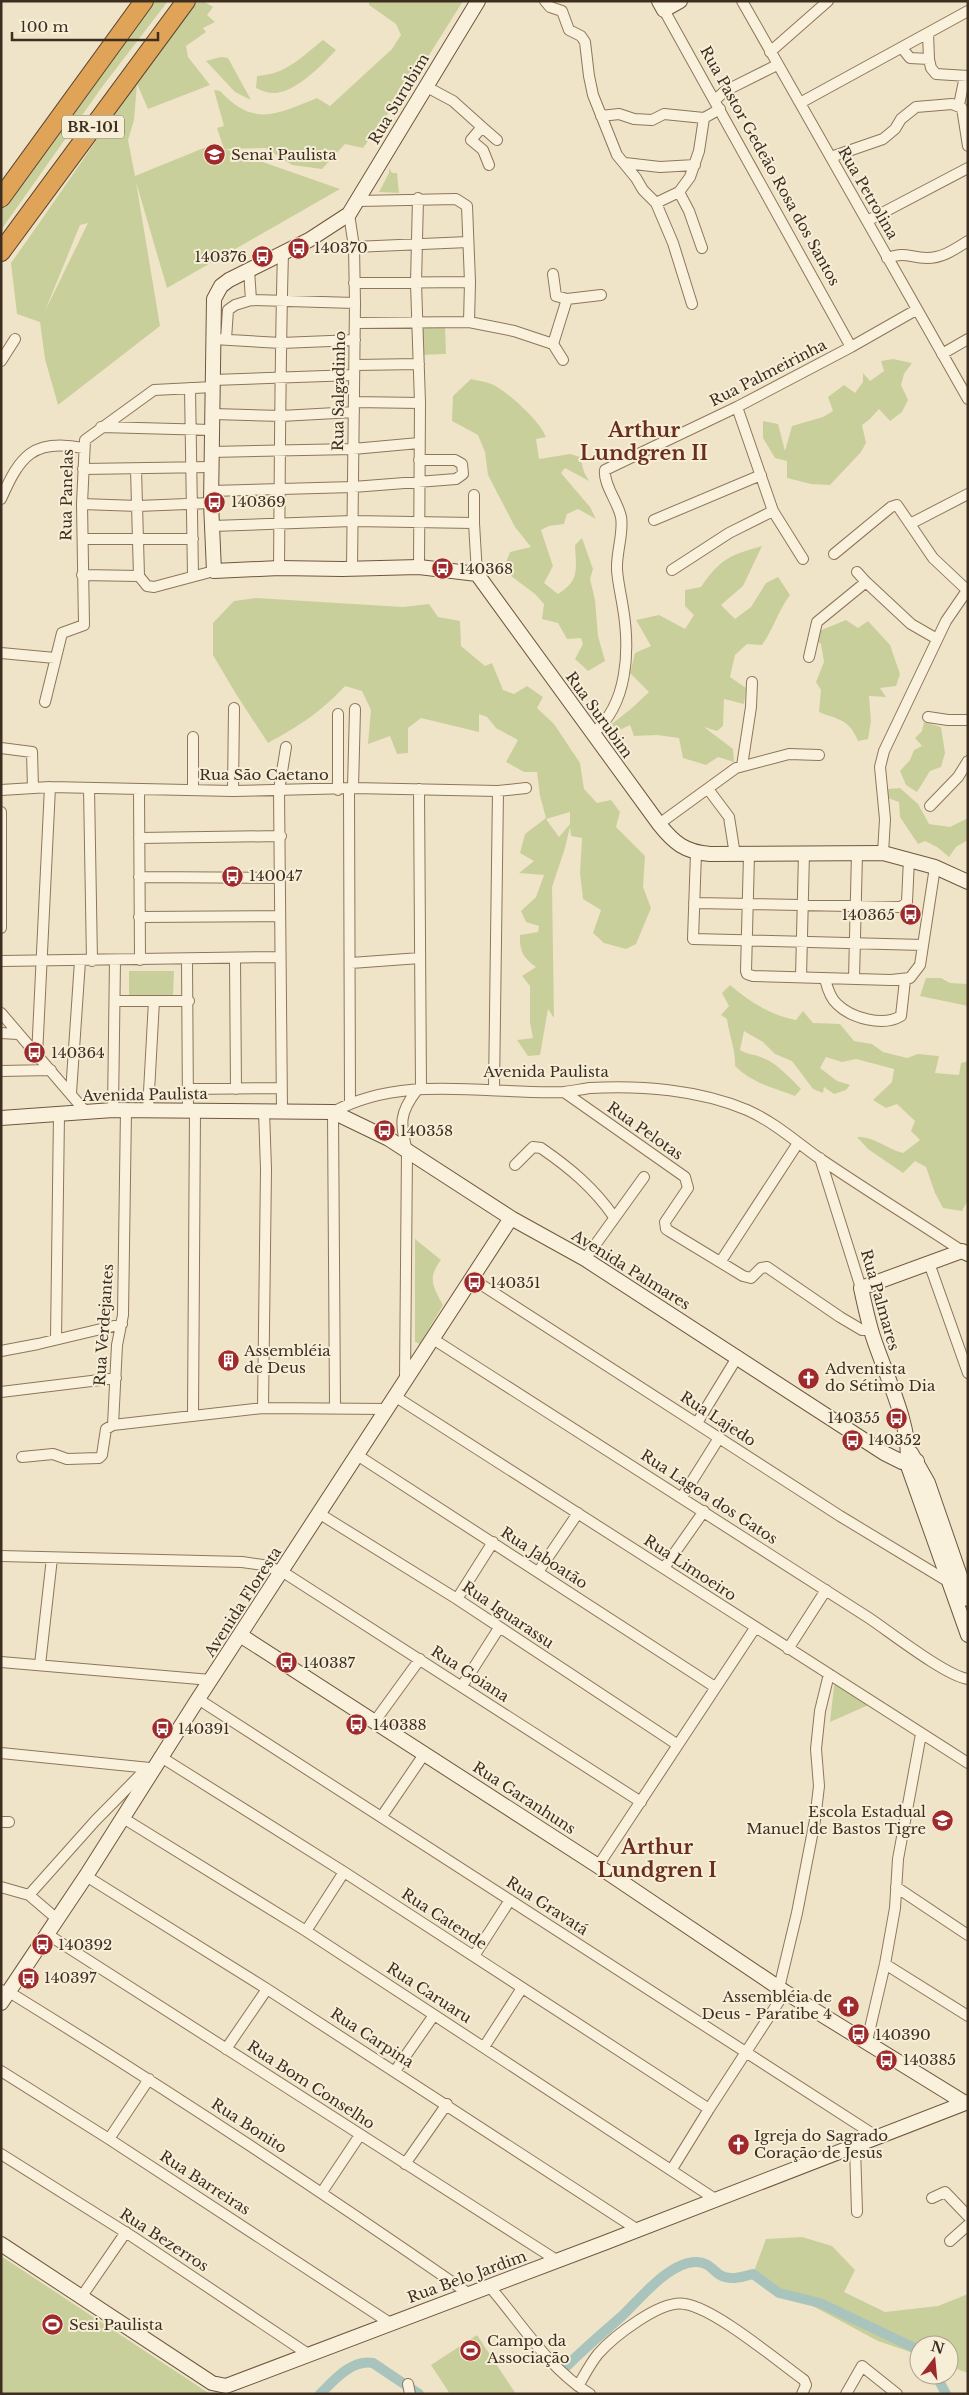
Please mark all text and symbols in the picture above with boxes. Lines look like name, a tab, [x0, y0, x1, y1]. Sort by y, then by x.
scale bar	[12, 10, 159, 42]
text: 100 m	[20, 17, 69, 36]
street label: Rua Pastor Gedeão Rosa dos Santos	[696, 43, 845, 289]
street label: Rua Surubim	[364, 50, 433, 147]
road number: BR-101	[62, 115, 124, 138]
school or university icon: Senai Paulista	[203, 143, 227, 167]
street label: Rua Petrolina	[834, 143, 903, 243]
place label: Senai Paulista	[231, 145, 337, 164]
bus stop icon: 140370	[286, 236, 310, 260]
place label: 140370	[314, 238, 368, 257]
bus stop icon: 140376	[251, 245, 275, 269]
place label: 140376	[194, 247, 247, 266]
street label: Rua Salgadinho	[328, 331, 349, 451]
street label: Rua Palmeirinha	[706, 335, 830, 410]
district label: Arthur Lundgren II	[580, 418, 708, 465]
street label: Rua Panelas	[56, 449, 77, 541]
bus stop icon: 140369	[203, 490, 227, 514]
place label: 140369	[231, 492, 286, 511]
bus stop icon: 140368	[431, 557, 455, 581]
place label: 140368	[459, 559, 513, 578]
street label: Rua Surubim	[562, 668, 637, 762]
street label: Rua São Caetano	[199, 765, 329, 784]
bus stop icon: 140047	[221, 864, 245, 888]
place label: 140047	[249, 866, 303, 885]
bus stop icon: 140365	[899, 903, 923, 927]
place label: 140365	[841, 905, 895, 924]
bus stop icon: 140364	[23, 1041, 47, 1065]
place label: 140364	[51, 1043, 105, 1062]
street label: Avenida Paulista	[482, 1062, 609, 1081]
street label: Avenida Paulista	[81, 1084, 209, 1105]
street label: Rua Pelotas	[604, 1097, 687, 1164]
bus stop icon: 140358	[372, 1119, 396, 1143]
place label: 140358	[400, 1121, 453, 1140]
street label: Avenida Palmares	[568, 1225, 694, 1314]
street label: Rua Palmares	[857, 1247, 904, 1353]
street label: Rua Verdejantes	[90, 1263, 117, 1387]
bus stop icon: 140351	[462, 1271, 486, 1295]
place label: 140351	[490, 1273, 541, 1292]
place label: Assembléia de Deus	[243, 1341, 331, 1377]
building icon: Assembléia de Deus	[216, 1348, 240, 1372]
place label: Adventista do Sétimo Dia	[824, 1359, 936, 1395]
church icon: Adventista do Sétimo Dia	[797, 1366, 821, 1390]
street label: Rua Lajedo	[677, 1387, 760, 1450]
bus stop icon: 140355	[884, 1406, 908, 1430]
place label: 140355	[828, 1408, 880, 1427]
bus stop icon: 140352	[840, 1428, 864, 1452]
place label: 140352	[868, 1430, 921, 1449]
street label: Rua Lagoa dos Gatos	[637, 1445, 781, 1548]
street label: Rua Jaboatão	[497, 1522, 591, 1593]
street label: Rua Limoeiro	[640, 1531, 740, 1605]
street label: Avenida Floresta	[199, 1543, 286, 1661]
street label: Rua Iguarassu	[459, 1577, 558, 1652]
street label: Rua Goiana	[428, 1641, 513, 1706]
bus stop icon: 140387	[275, 1651, 299, 1675]
place label: 140387	[303, 1653, 356, 1672]
bus stop icon: 140388	[345, 1713, 369, 1737]
place label: 140388	[373, 1715, 427, 1734]
bus stop icon: 140391	[150, 1717, 174, 1741]
place label: 140391	[178, 1719, 230, 1738]
street label: Rua Garanhuns	[469, 1757, 580, 1838]
place label: Escola Estadual Manuel de Bastos Tigre	[746, 1802, 926, 1838]
school or university icon: Escola Estadual Manuel de Bastos Tigre	[930, 1809, 954, 1833]
district label: Arthur Lundgren I	[597, 1835, 717, 1882]
street label: Rua Gravatá	[503, 1872, 592, 1939]
street label: Rua Catende	[398, 1884, 491, 1953]
bus stop icon: 140392	[30, 1933, 54, 1957]
place label: 140392	[58, 1935, 112, 1954]
street label: Rua Caruaru	[383, 1958, 475, 2027]
bus stop icon: 140397	[16, 1966, 40, 1990]
place label: 140397	[44, 1968, 97, 1987]
place label: Assembléia de Deus - Paratibe 4	[702, 1987, 832, 2023]
church icon: Assembléia de Deus - Paratibe 4	[836, 1994, 860, 2018]
street label: Rua Carpina	[327, 2004, 418, 2072]
bus stop icon: 140390	[847, 2023, 871, 2047]
place label: 140390	[875, 2025, 931, 2044]
street label: Rua Bom Conselho	[244, 2036, 379, 2133]
bus stop icon: 140385	[875, 2048, 899, 2072]
place label: 140385	[903, 2050, 956, 2069]
street label: Rua Bonito	[208, 2094, 291, 2157]
place label: Igreja do Sagrado Coração de Jesus	[754, 2126, 888, 2162]
church icon: Igreja do Sagrado Coração de Jesus	[726, 2133, 750, 2157]
street label: Rua Barreiras	[156, 2146, 254, 2219]
street label: Rua Bezerros	[116, 2204, 212, 2275]
street label: Rua Belo Jardim	[405, 2246, 529, 2307]
sports icon: Sesi Paulista	[41, 2313, 65, 2337]
place label: Sesi Paulista	[69, 2315, 163, 2334]
place label: Campo da Associação	[486, 2331, 570, 2367]
north arrow	[909, 2335, 959, 2385]
text: N	[929, 2337, 946, 2358]
sports icon: Campo da Associação	[459, 2338, 483, 2362]

